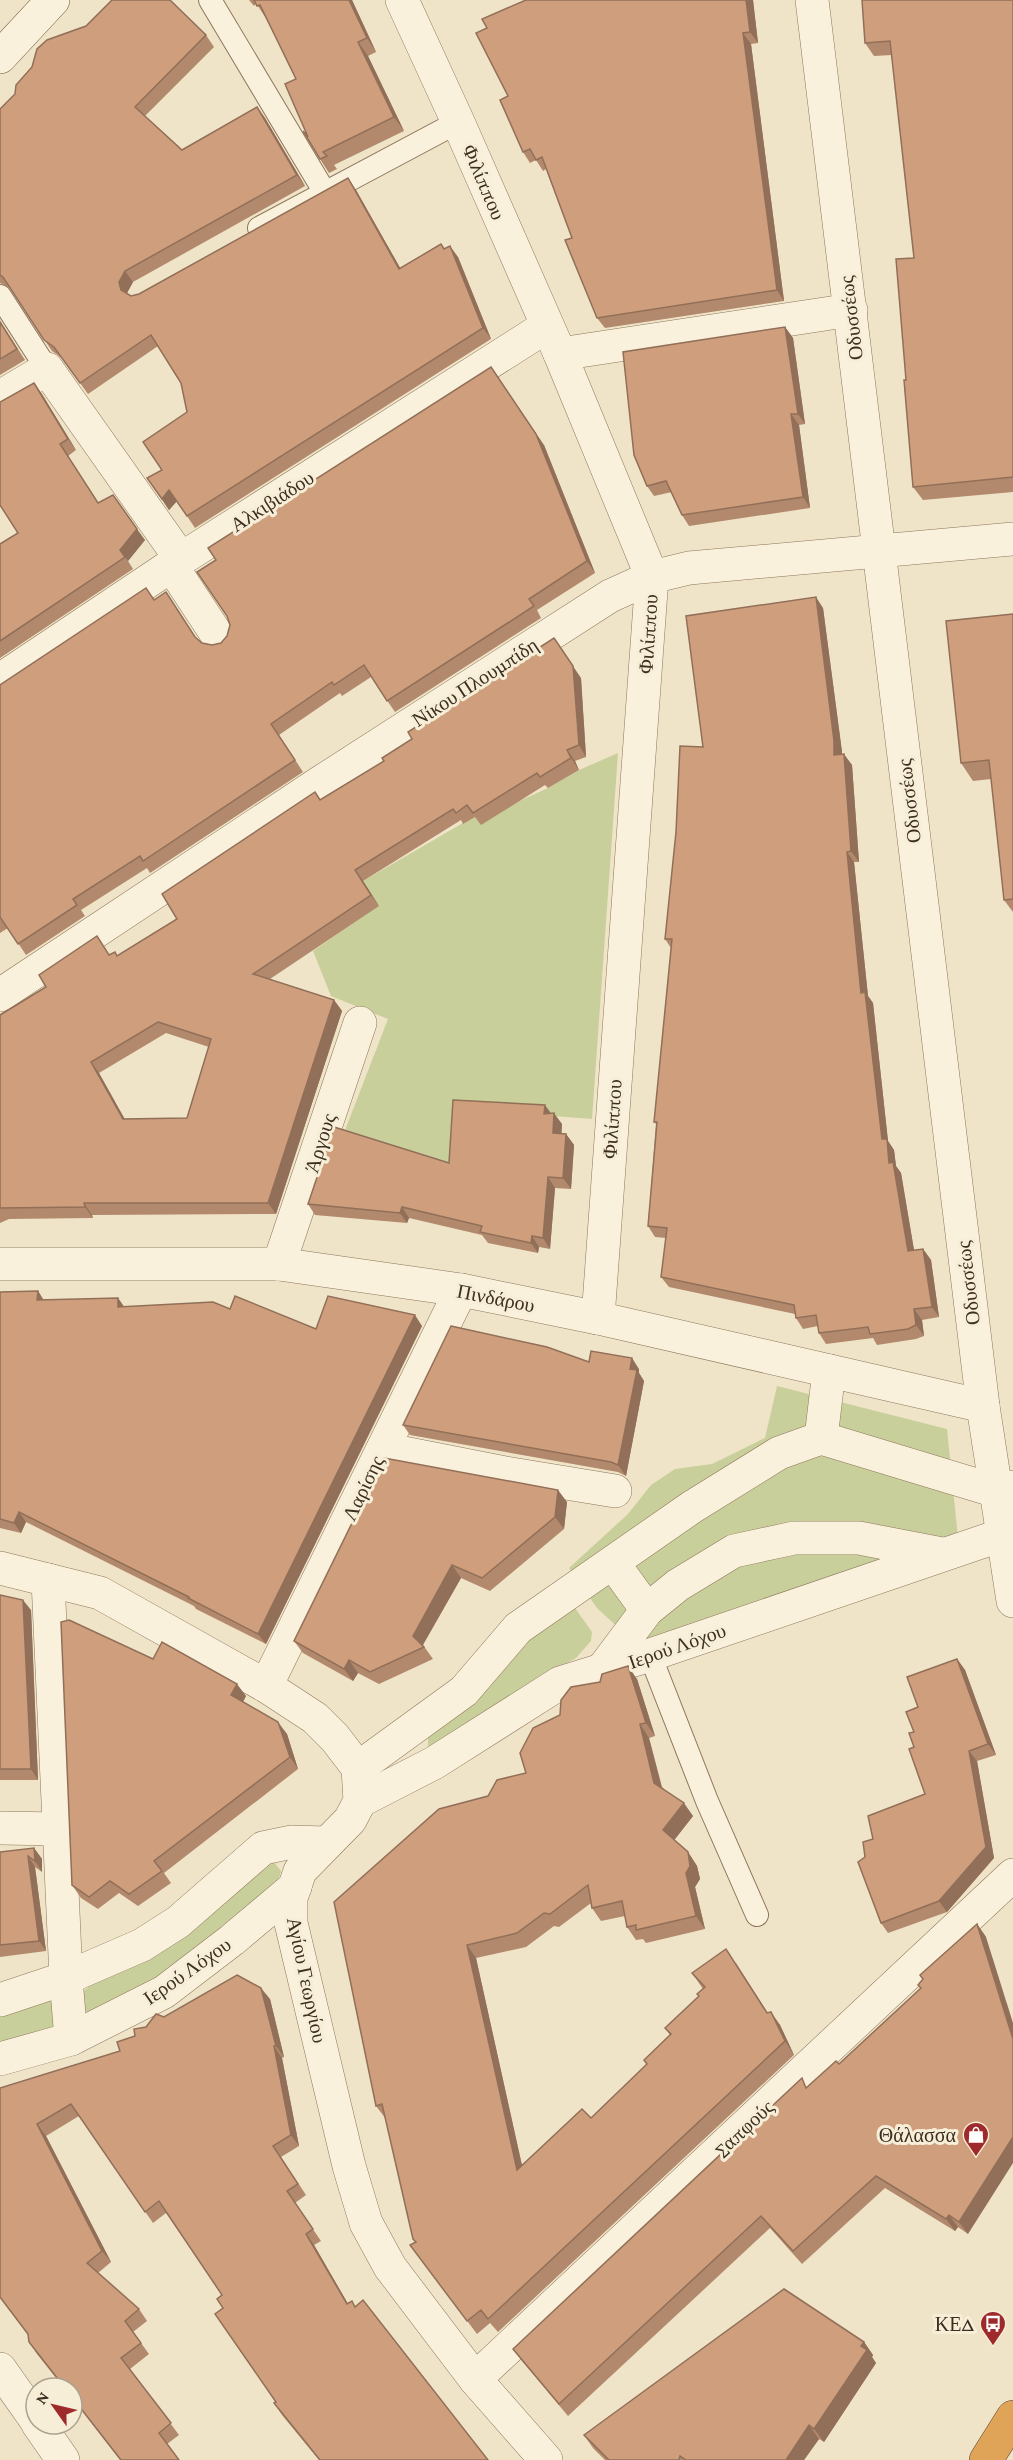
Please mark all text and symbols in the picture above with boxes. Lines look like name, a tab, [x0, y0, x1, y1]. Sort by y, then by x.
street label: Φιλίππου	[458, 141, 510, 223]
street label: Οδυσσέως	[835, 274, 867, 361]
street label: Αλκιβιάδου	[226, 466, 318, 537]
street label: Φιλίππου	[634, 593, 662, 675]
street label: Νίκου Πλουμπίδη	[408, 633, 543, 732]
street label: Οδυσσέως	[893, 757, 925, 844]
street label: Φιλίππου	[598, 1078, 626, 1160]
street label: Άργους	[300, 1110, 341, 1176]
street label: Οδυσσέως	[952, 1239, 984, 1326]
street label: Πινδάρου	[455, 1280, 537, 1317]
street label: Λαρίσης	[338, 1452, 389, 1525]
street label: Ιερού Λόχου	[625, 1619, 729, 1674]
street label: Αγίου Γεωργίου	[282, 1915, 331, 2045]
street label: Ιερού Λόχου	[139, 1933, 236, 2010]
street label: Σαπφούς	[710, 2095, 779, 2161]
shop icon: Θάλασσα	[961, 2120, 991, 2158]
place label: Θάλασσα	[879, 2124, 957, 2146]
bus stop icon: ΚΕΔ	[978, 2309, 1008, 2347]
place label: ΚΕΔ	[935, 2313, 974, 2335]
north arrow	[24, 2376, 84, 2436]
text: N	[32, 2389, 52, 2407]

